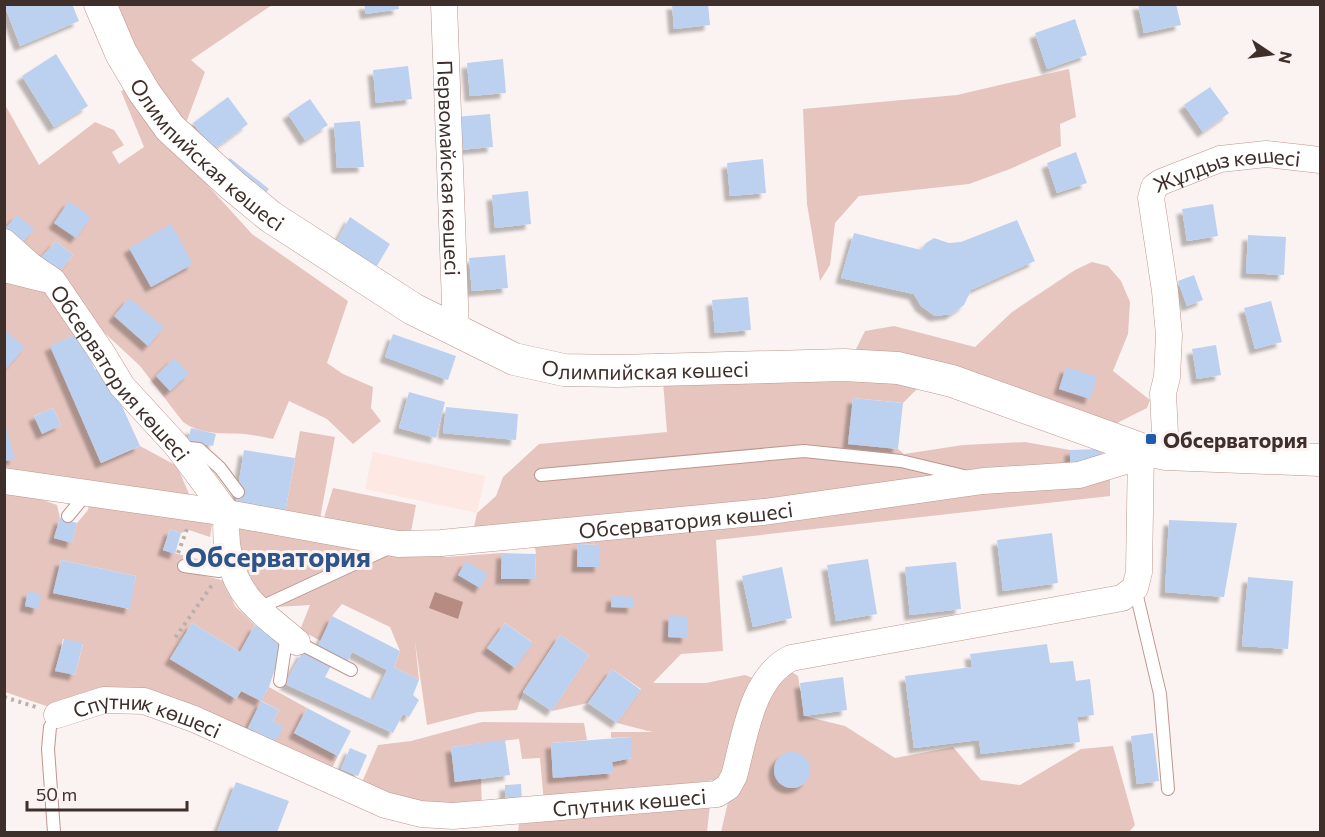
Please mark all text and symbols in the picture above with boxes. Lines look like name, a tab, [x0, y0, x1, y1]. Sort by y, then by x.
north arrow	[1241, 24, 1301, 84]
text: N	[1275, 50, 1297, 65]
street label: Первомайская көшесі	[434, 60, 466, 276]
street label: Олимпийская көшесі	[126, 73, 290, 235]
street label: Жұлдыз көшесі	[1149, 141, 1302, 197]
street label: Обсерватория көшесі	[46, 280, 196, 465]
street label: Олимпийская көшесі	[539, 353, 749, 384]
place label: Обсерватория	[1163, 427, 1308, 452]
marker: Обсерватория	[1144, 432, 1158, 446]
street label: Обсерватория көшесі	[578, 496, 794, 542]
district label: Обсерватория	[185, 540, 371, 573]
street label: Спутник көшесі	[69, 687, 225, 742]
scale bar	[27, 774, 188, 812]
street label: Спутник көшесі	[551, 782, 707, 820]
text: 50 m	[36, 783, 77, 805]

